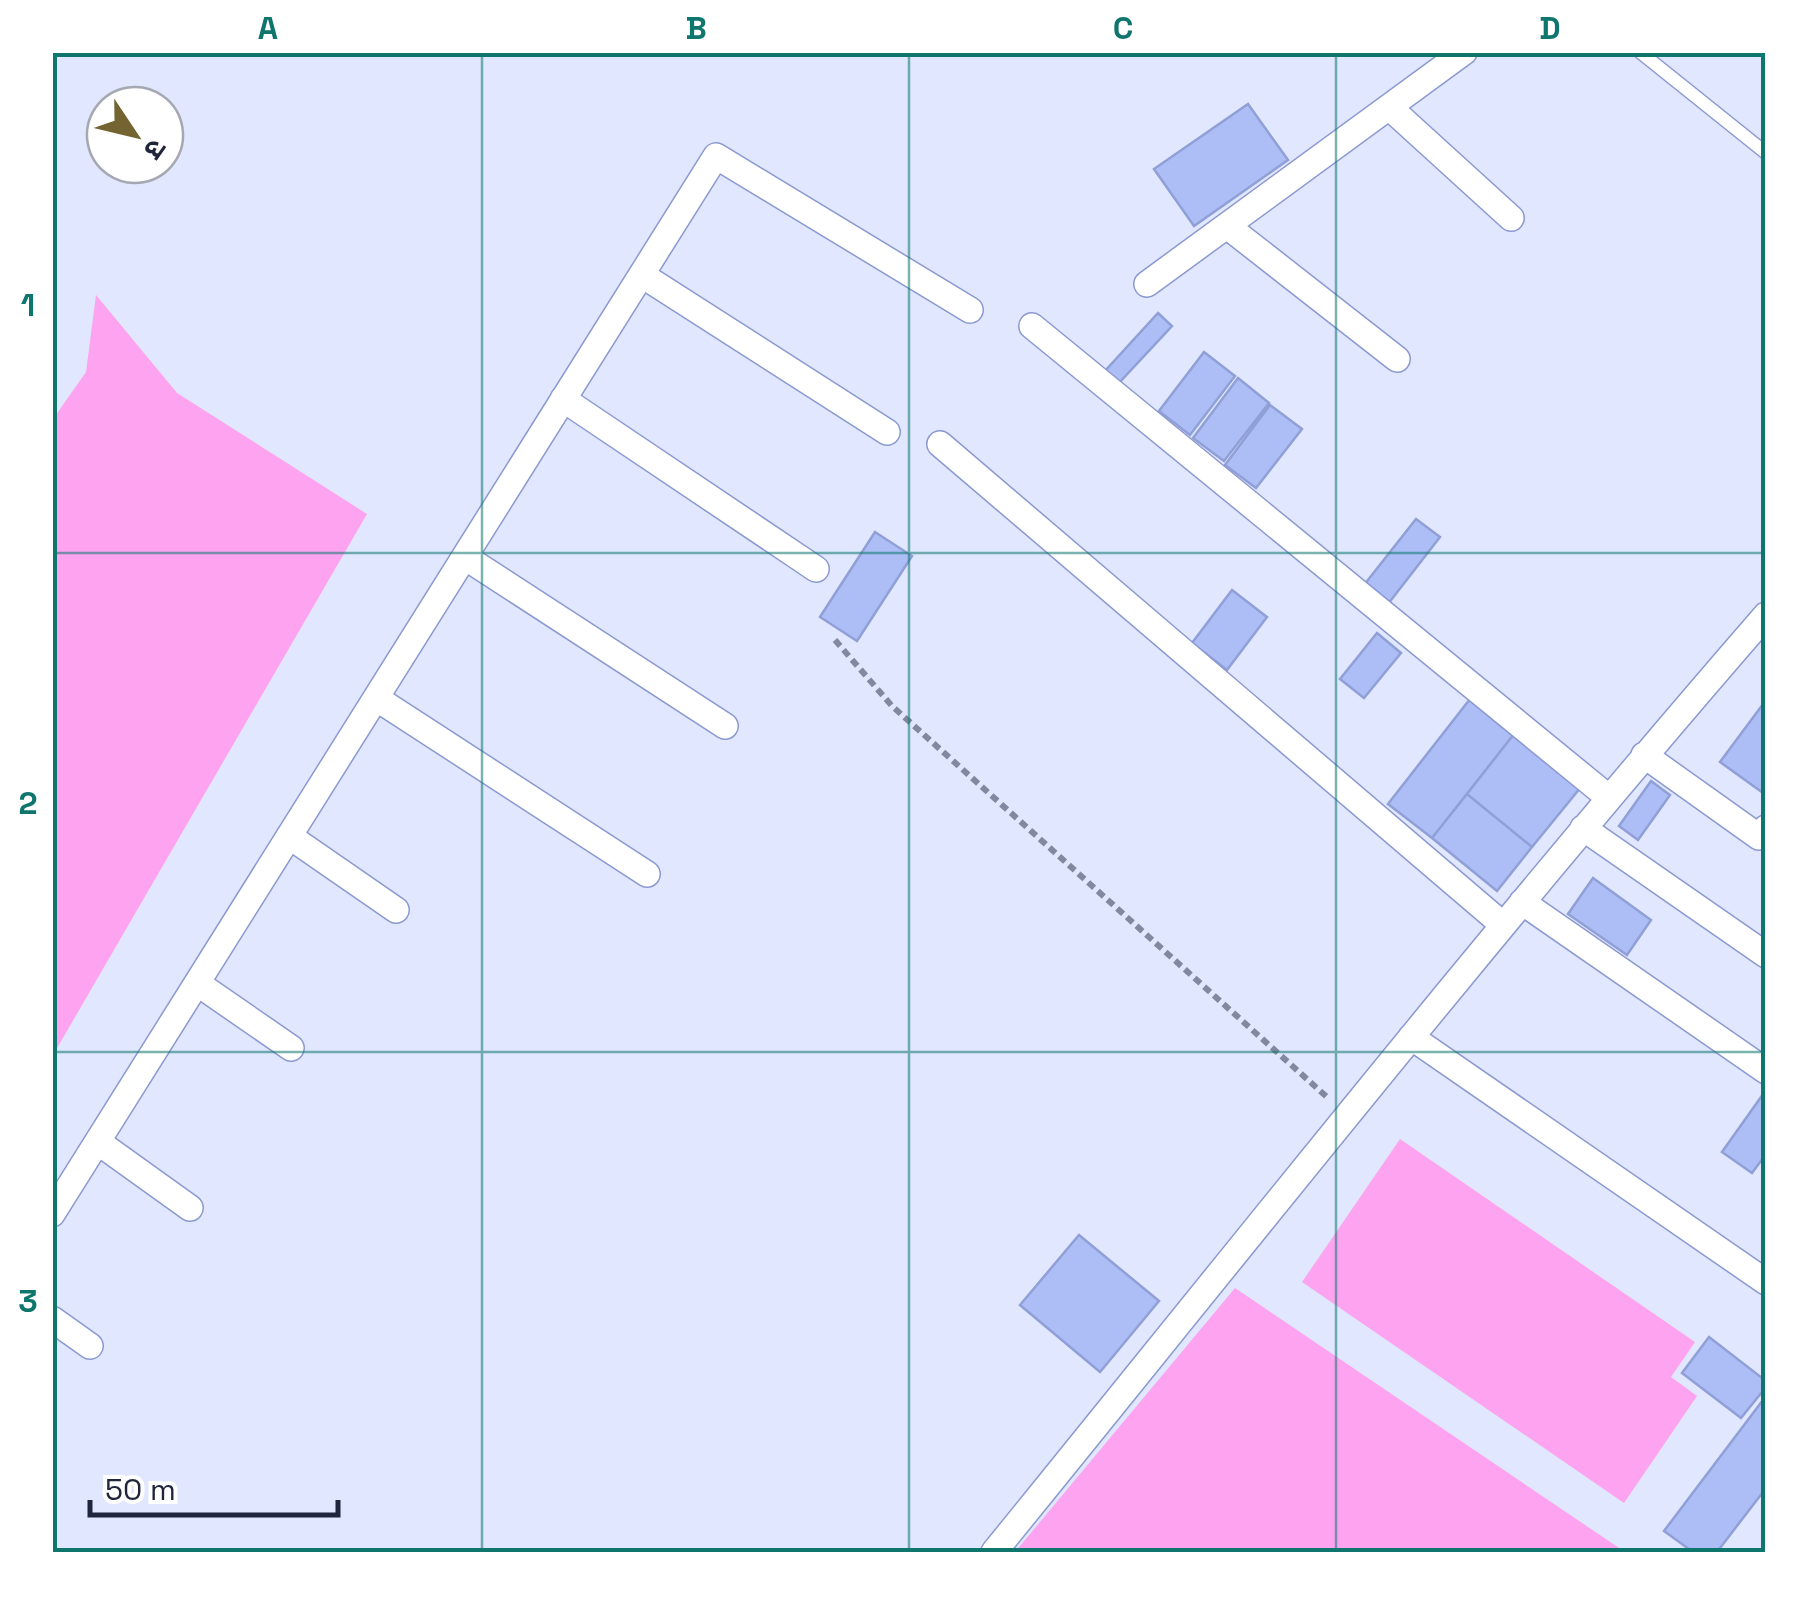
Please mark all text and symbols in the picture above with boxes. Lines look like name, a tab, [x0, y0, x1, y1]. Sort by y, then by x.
text: A	[258, 8, 278, 48]
text: B	[685, 8, 707, 48]
text: C	[1113, 8, 1133, 48]
text: D	[1539, 8, 1561, 48]
north arrow	[85, 85, 185, 185]
text: उ	[136, 132, 175, 167]
text: 1	[21, 285, 35, 325]
text: 2	[18, 783, 38, 823]
text: 3	[18, 1281, 38, 1321]
scale bar	[90, 1455, 338, 1517]
text: 50 m	[105, 1470, 176, 1509]

